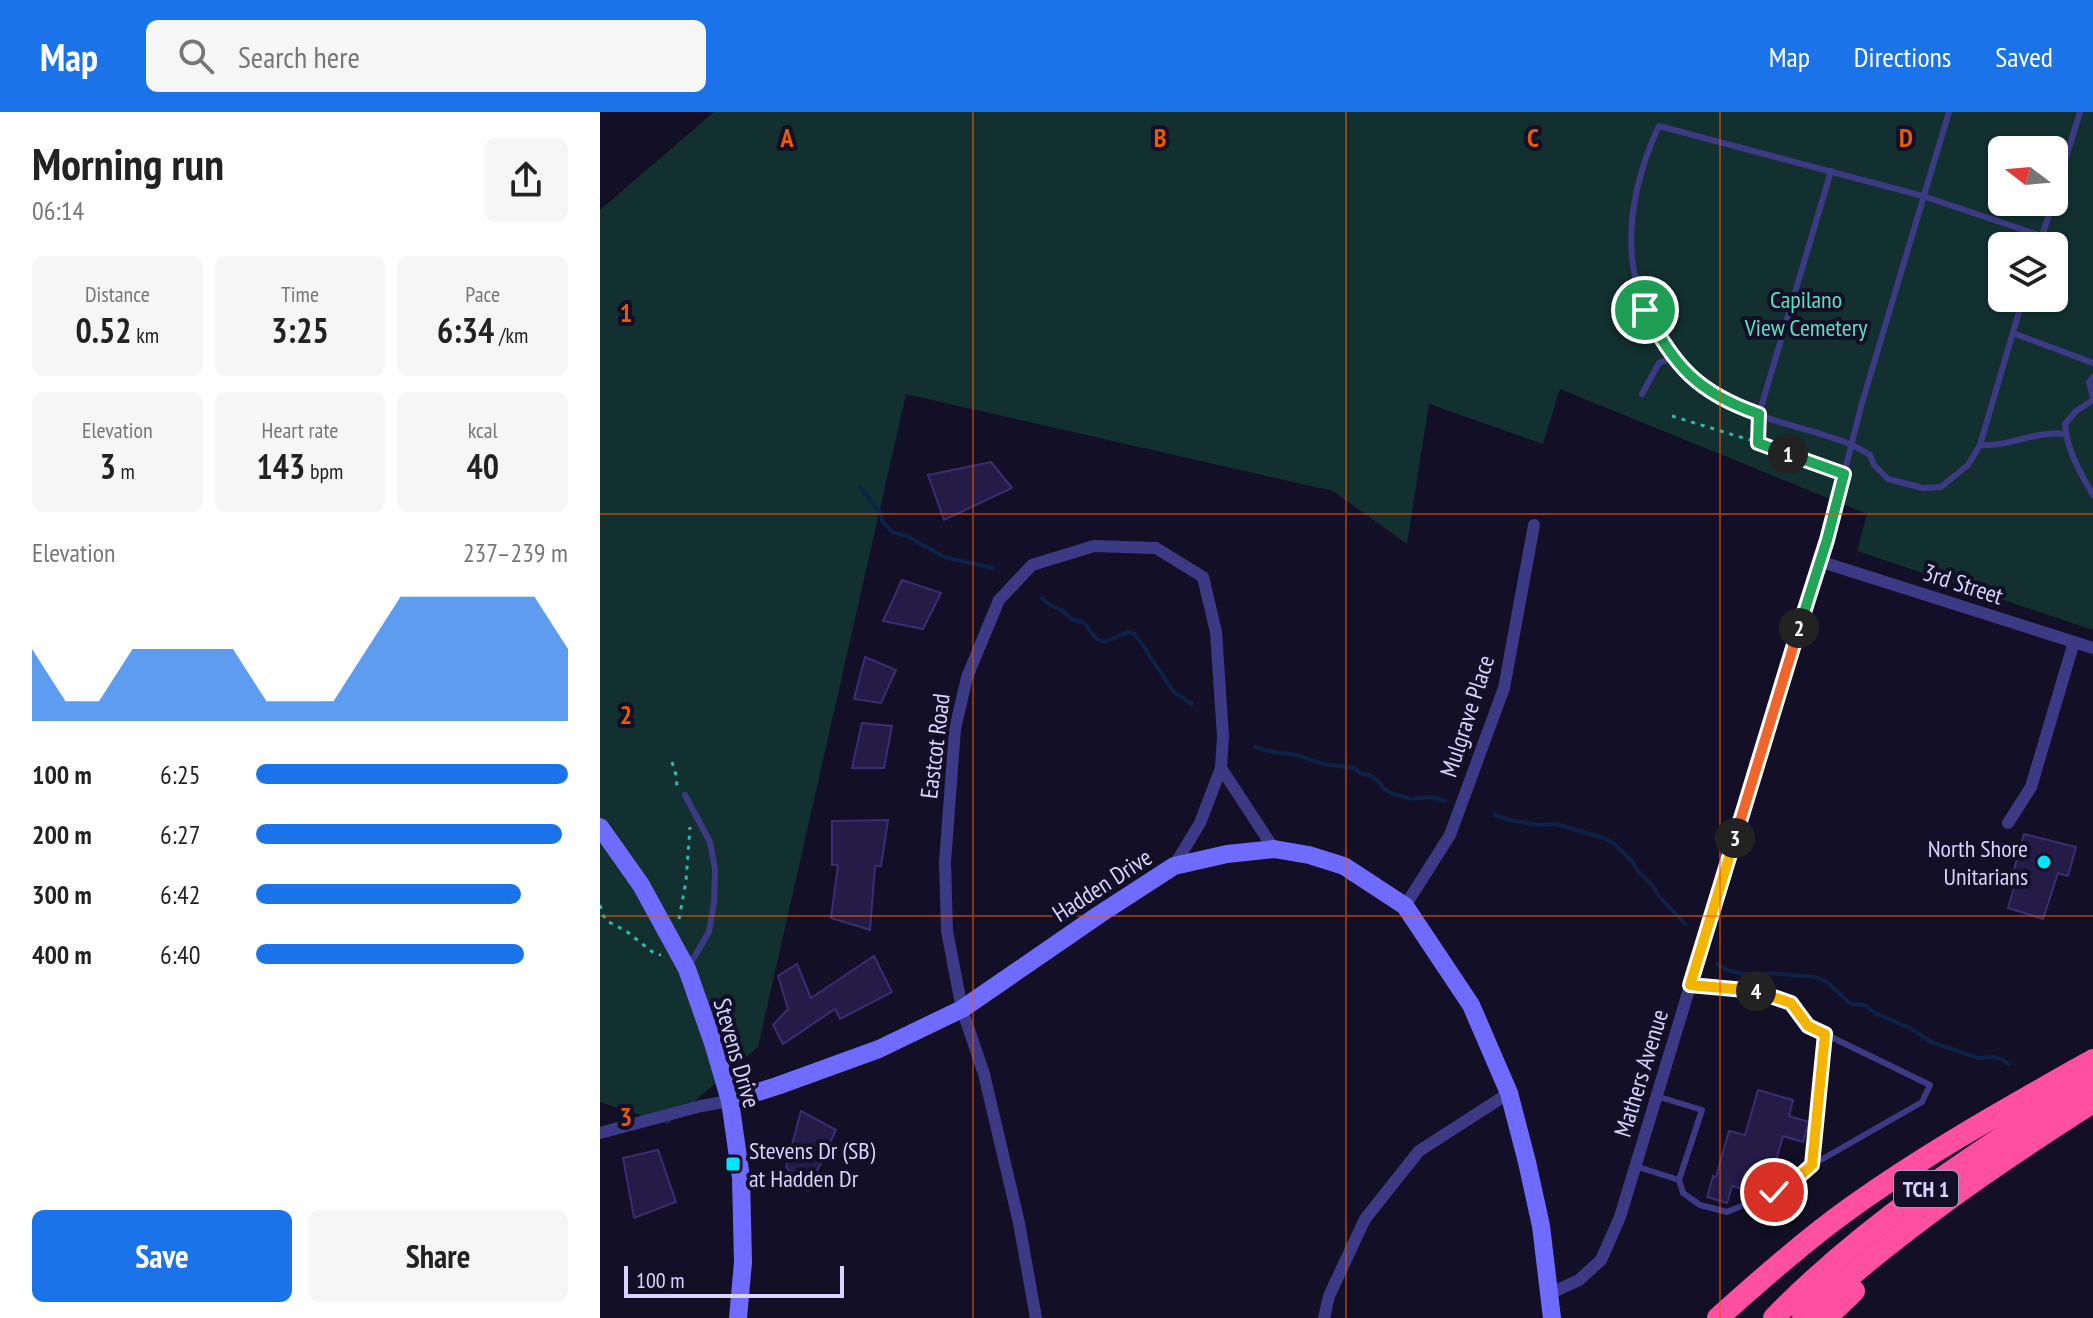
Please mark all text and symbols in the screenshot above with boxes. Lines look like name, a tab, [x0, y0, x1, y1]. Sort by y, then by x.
search box	[146, 20, 706, 92]
text: Map	[40, 32, 98, 81]
icon: search	[174, 34, 218, 78]
text: Search here	[238, 37, 360, 76]
text: Map	[1769, 38, 1810, 75]
text: Directions	[1854, 38, 1951, 75]
text: Saved	[1995, 38, 2053, 75]
text: A	[779, 121, 794, 154]
text: B	[1154, 121, 1167, 154]
text: C	[1527, 121, 1539, 154]
text: D	[1899, 121, 1913, 154]
text: Morning run	[32, 135, 224, 192]
north arrow	[1988, 136, 2068, 216]
map controls	[1988, 136, 2068, 312]
button: share	[484, 138, 568, 222]
text: 06:14	[32, 194, 84, 227]
button: layers	[1988, 232, 2068, 312]
pin	[1611, 276, 1679, 344]
text: Distance	[85, 280, 150, 308]
text: Time	[281, 280, 319, 308]
text: Pace	[465, 280, 500, 308]
park label: Capilano View Cemetery	[1744, 284, 1867, 343]
icon: arrive	[1623, 288, 1667, 332]
text: 1	[620, 296, 632, 329]
text: 0.52	[76, 308, 132, 352]
text: 3:25	[271, 308, 329, 352]
text: 6:34	[437, 308, 494, 352]
text: km	[132, 321, 159, 349]
text: /km	[494, 321, 528, 349]
text: Elevation	[82, 416, 153, 444]
text: Heart rate	[262, 416, 338, 444]
text: kcal	[468, 416, 498, 444]
pin: 1	[1768, 434, 1808, 474]
text: 1	[1783, 440, 1793, 468]
text: 3	[100, 444, 116, 488]
text: 143	[257, 444, 305, 488]
text: 40	[466, 444, 499, 488]
text: m	[116, 457, 135, 485]
text: bpm	[305, 457, 343, 485]
text: Elevation	[32, 536, 115, 569]
text: 237–239 m	[463, 536, 568, 569]
street label: 3rd Street	[1919, 557, 2007, 612]
pin: 2	[1779, 608, 1819, 648]
text: 2	[1794, 614, 1804, 642]
street label: Mulgrave Place	[1433, 651, 1501, 781]
street label: Eastcot Road	[913, 692, 957, 800]
text: 2	[620, 698, 632, 731]
text: 100 m	[32, 758, 92, 791]
text: 6:25	[160, 758, 200, 791]
text: 200 m	[32, 818, 92, 851]
text: 6:27	[160, 818, 200, 851]
pin: 3	[1715, 818, 1755, 858]
text: 3	[1730, 824, 1740, 852]
place label: North Shore Unitarians	[1928, 833, 2028, 892]
street label: Hadden Drive	[1046, 841, 1158, 929]
marker: North Shore Unitarians	[2035, 853, 2053, 871]
text: 300 m	[32, 878, 92, 911]
text: 6:42	[160, 878, 200, 911]
text: 400 m	[32, 938, 92, 971]
text: 6:40	[160, 938, 200, 971]
pin: 4	[1736, 971, 1776, 1011]
text: 4	[1751, 977, 1761, 1005]
street label: Stevens Drive	[707, 995, 767, 1111]
street label: Mathers Avenue	[1607, 1005, 1675, 1141]
text: 3	[620, 1100, 632, 1133]
place label: Stevens Dr (SB) at Hadden Dr	[749, 1135, 876, 1194]
marker: Stevens Dr (SB) at Hadden Dr	[724, 1155, 742, 1173]
pin	[1740, 1158, 1808, 1226]
icon: check	[1752, 1170, 1796, 1214]
road number: TCH 1	[1894, 1171, 1958, 1207]
button: Save	[32, 1210, 292, 1302]
button: Share	[308, 1210, 568, 1302]
scale bar	[624, 1262, 844, 1298]
text: 100 m	[636, 1266, 685, 1294]

